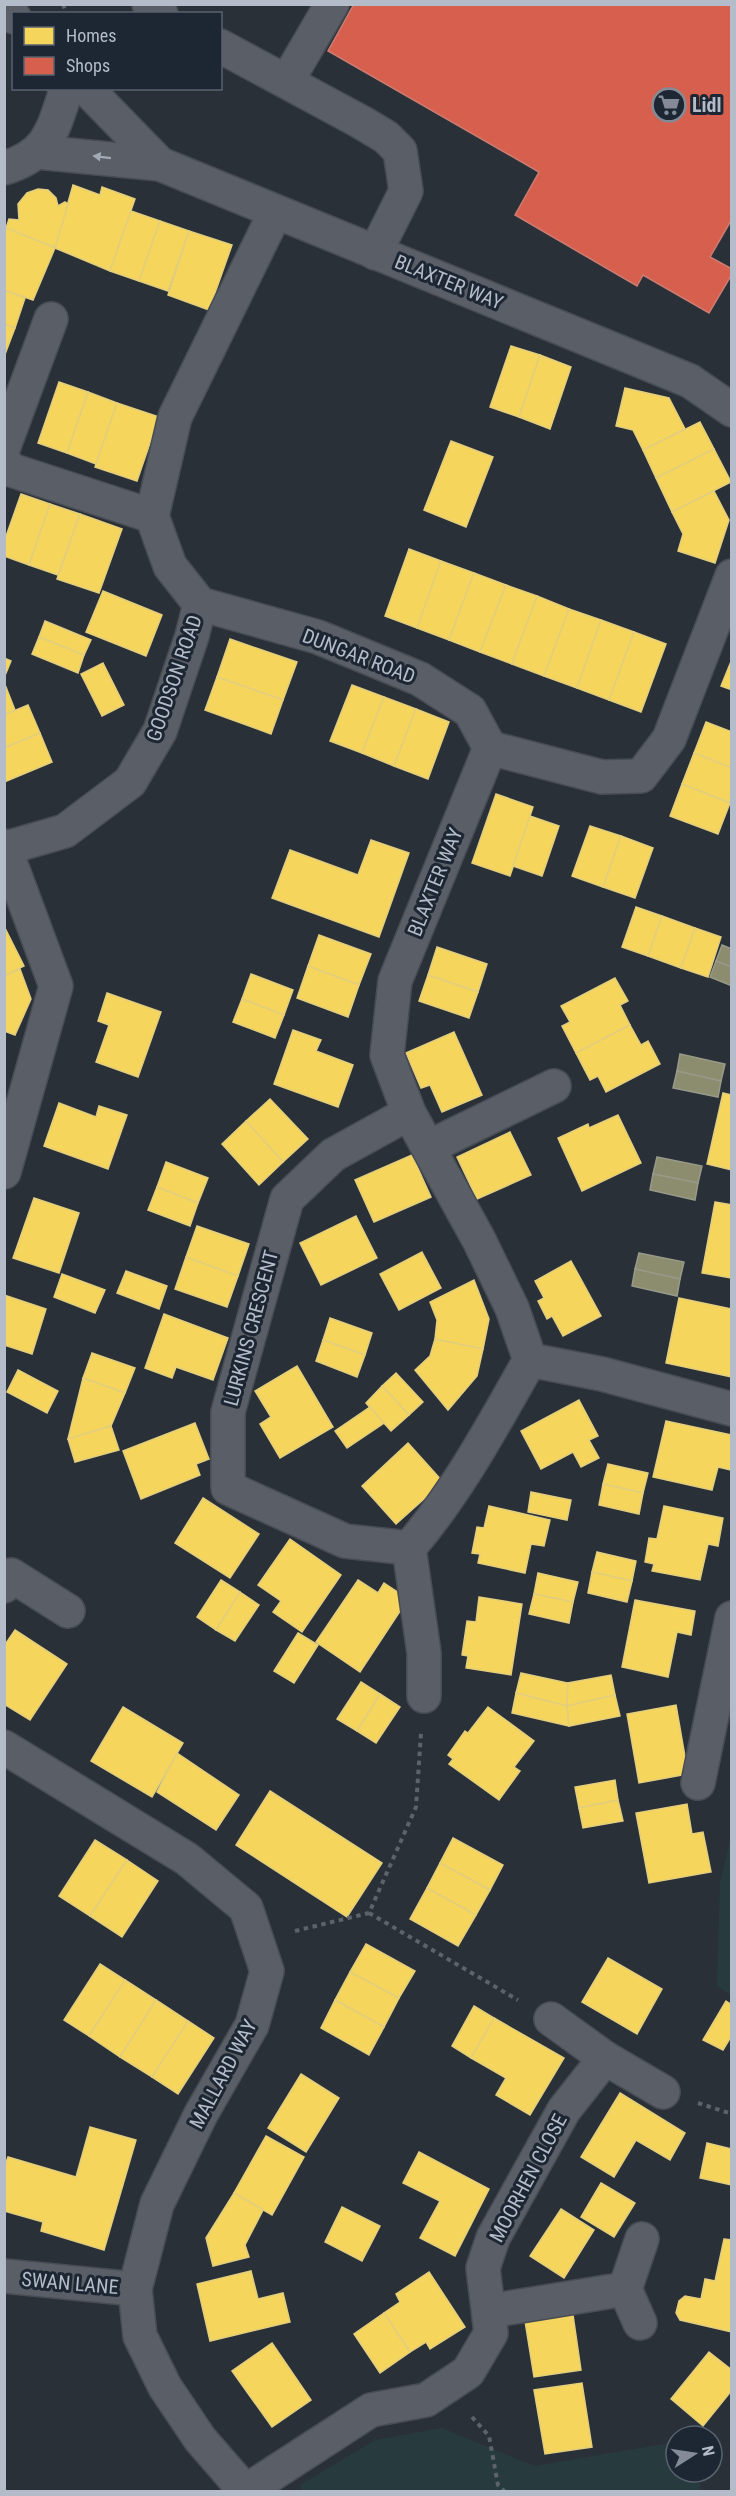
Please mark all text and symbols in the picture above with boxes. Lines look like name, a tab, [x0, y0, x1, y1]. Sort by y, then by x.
legend	[12, 12, 222, 90]
text: Homes	[66, 25, 116, 46]
text: Shops	[66, 55, 110, 76]
supermarket icon: Lidl	[651, 87, 687, 123]
place label: Lidl	[692, 93, 722, 117]
one-way arrow	[93, 152, 112, 162]
street label: BLAXTER WAY	[391, 249, 507, 315]
street label: GOODSON ROAD	[141, 612, 207, 744]
street label: DUNGAR ROAD	[299, 623, 419, 689]
street label: BLAXTER WAY	[402, 824, 468, 940]
street label: LURKINS CRESCENT	[219, 1248, 283, 1408]
street label: MALLARD WAY	[184, 2015, 262, 2133]
street label: MOORHEN CLOSE	[484, 2110, 572, 2246]
street label: SWAN LANE	[21, 2267, 120, 2299]
north arrow	[664, 2424, 724, 2484]
text: N	[698, 2444, 718, 2458]

